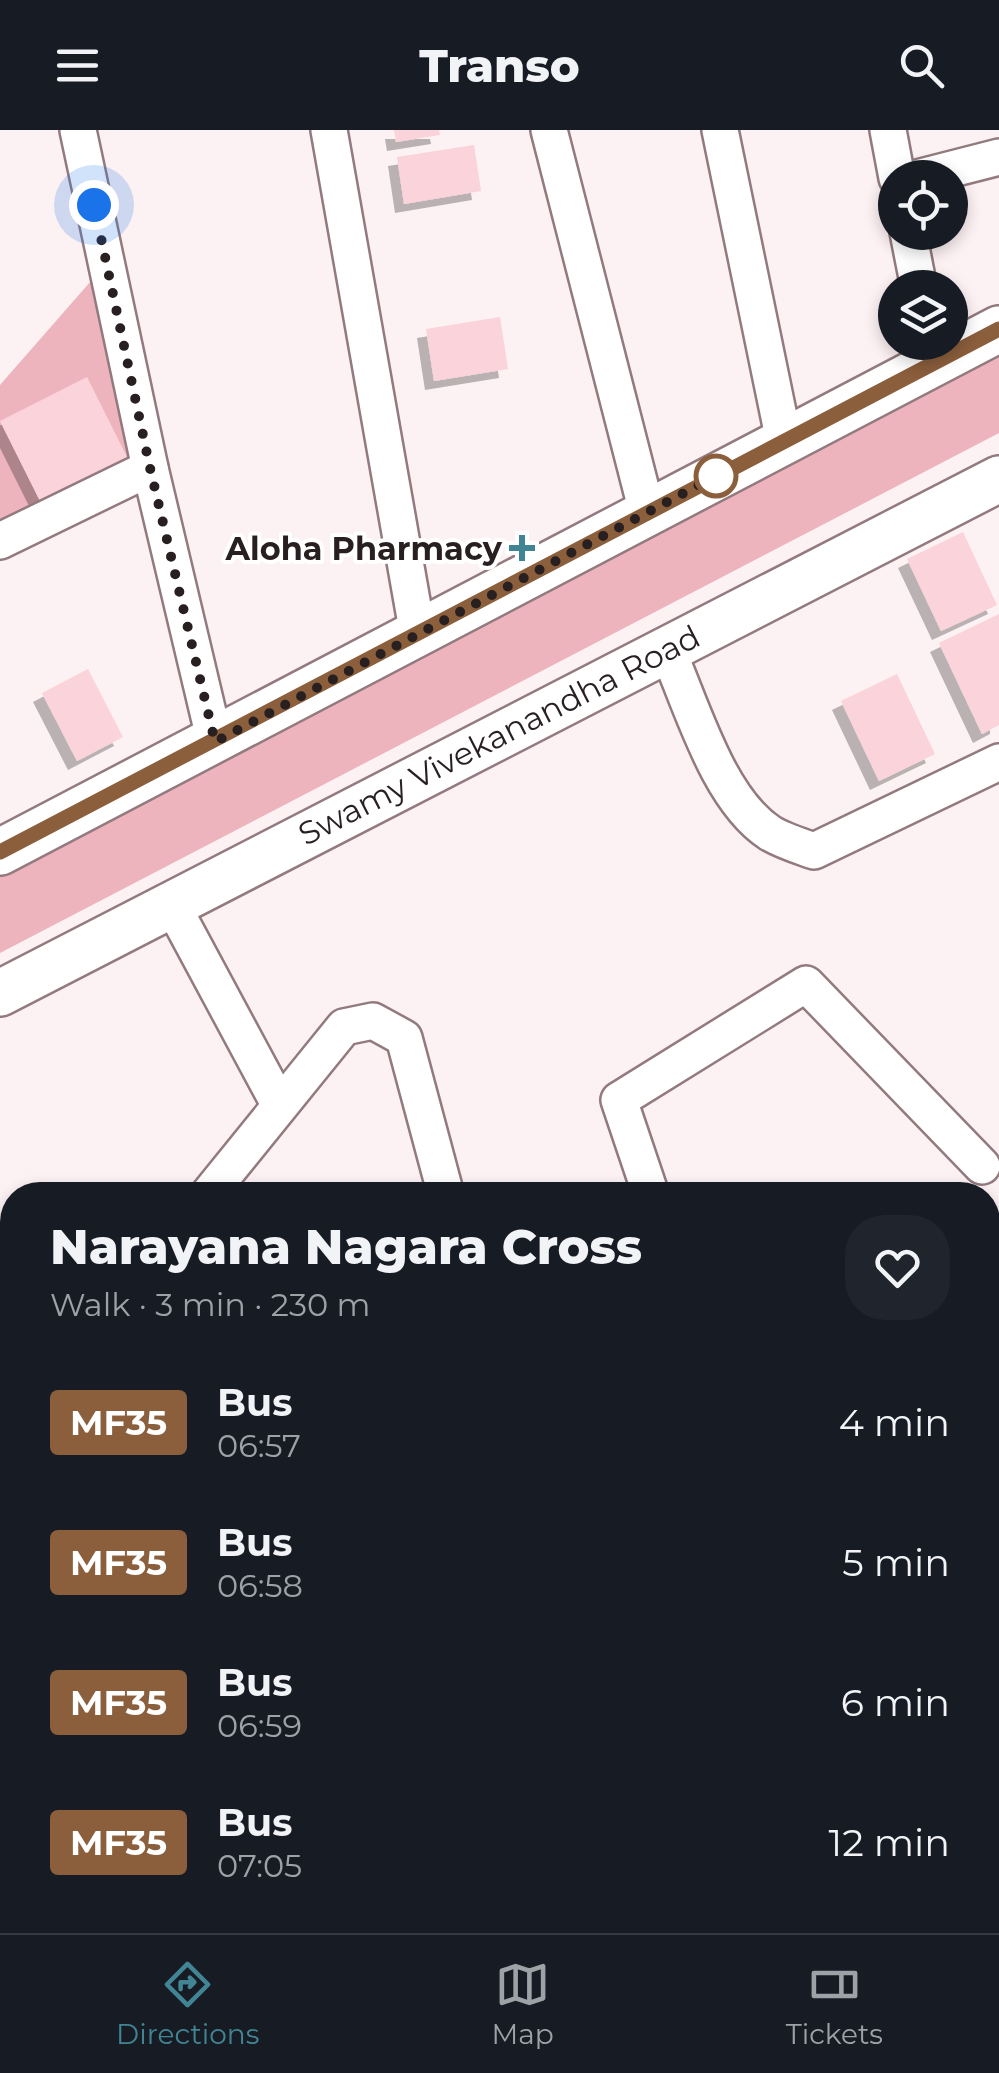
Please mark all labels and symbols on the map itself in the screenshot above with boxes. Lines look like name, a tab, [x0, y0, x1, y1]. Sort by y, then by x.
your location	[69, 180, 119, 230]
unlabelled marker	[695, 455, 737, 497]
place label: Aloha Pharmacy	[225, 529, 503, 568]
marker: Aloha Pharmacy	[511, 537, 533, 559]
street label: Swamy Vivekanandha Road	[292, 617, 706, 853]

